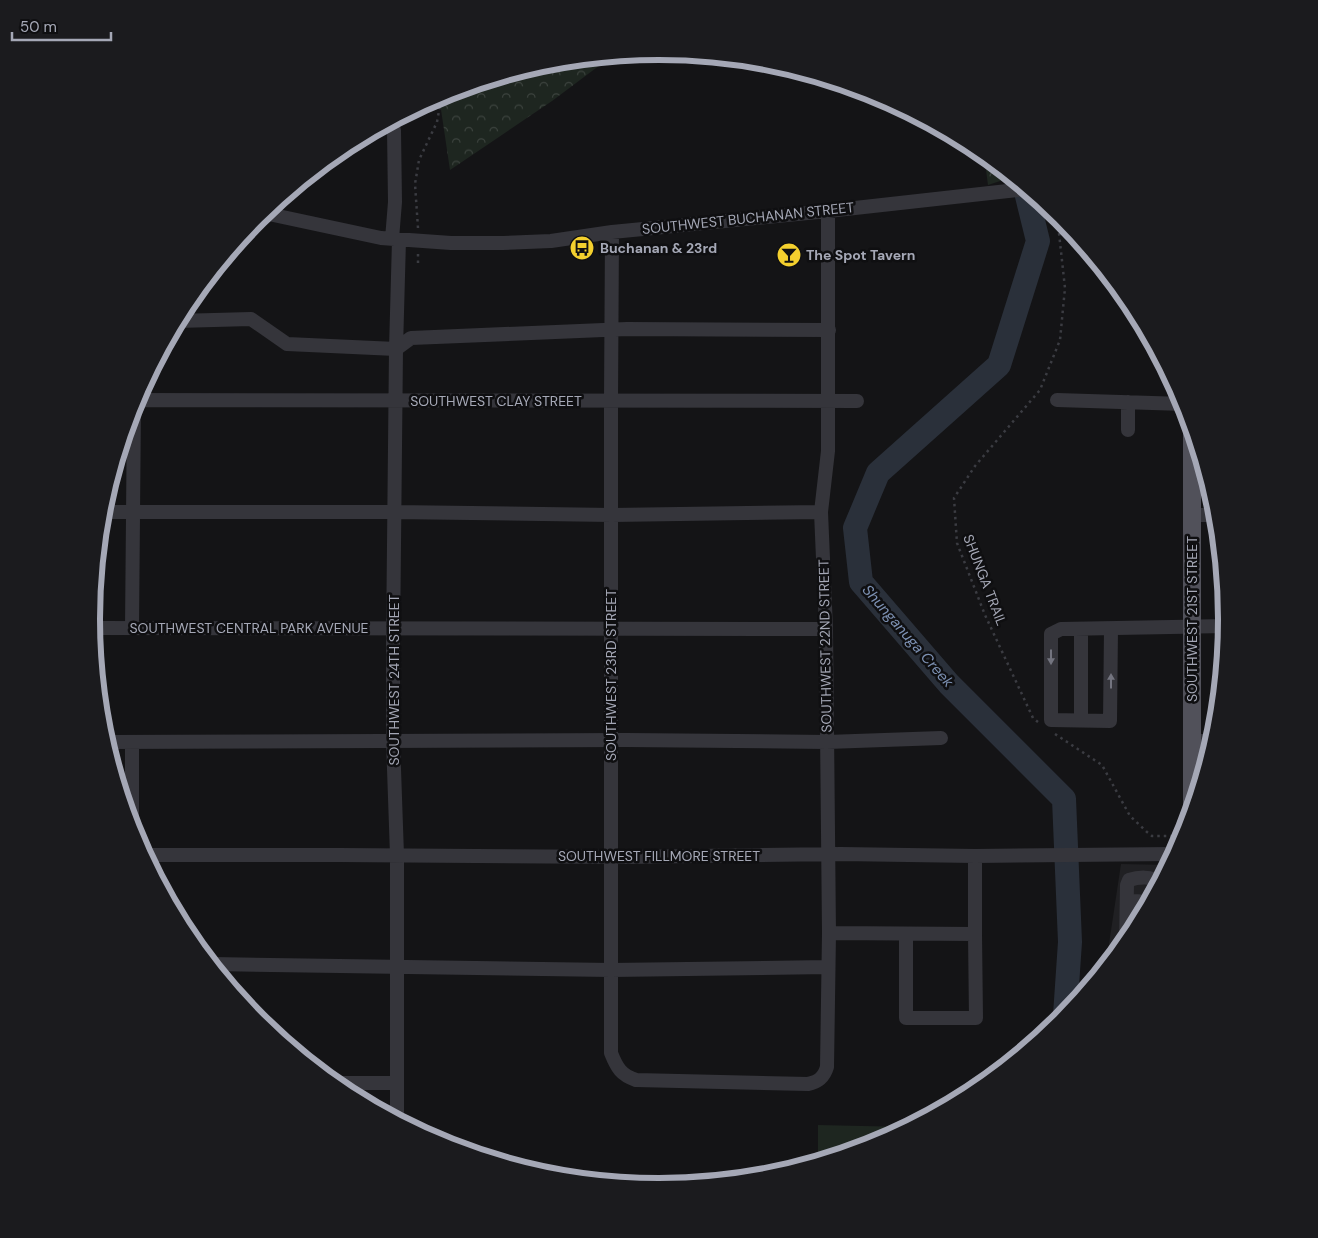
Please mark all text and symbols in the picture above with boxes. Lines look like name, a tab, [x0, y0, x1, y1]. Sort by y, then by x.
scale bar	[12, 10, 111, 42]
text: 50 m	[20, 17, 57, 37]
street label: SOUTHWEST BUCHANAN STREET	[641, 198, 855, 238]
bus stop icon: Buchanan & 23rd	[569, 235, 595, 261]
place label: Buchanan & 23rd	[600, 239, 717, 257]
bar icon: The Spot Tavern	[776, 242, 802, 268]
place label: The Spot Tavern	[806, 246, 915, 264]
street label: SOUTHWEST CLAY STREET	[410, 392, 582, 410]
street label: SHUNGA TRAIL	[959, 532, 1011, 628]
street label: SOUTHWEST 21ST STREET	[1183, 536, 1201, 702]
street label: SOUTHWEST 22ND STREET	[814, 559, 836, 733]
water label: Shunganuga Creek	[858, 580, 958, 692]
street label: SOUTHWEST 23RD STREET	[602, 589, 620, 761]
street label: SOUTHWEST 24TH STREET	[385, 594, 403, 766]
street label: SOUTHWEST CENTRAL PARK AVENUE	[130, 619, 369, 637]
one-way arrow	[1047, 649, 1055, 665]
one-way arrow	[1107, 673, 1115, 689]
street label: SOUTHWEST FILLMORE STREET	[558, 847, 760, 865]

